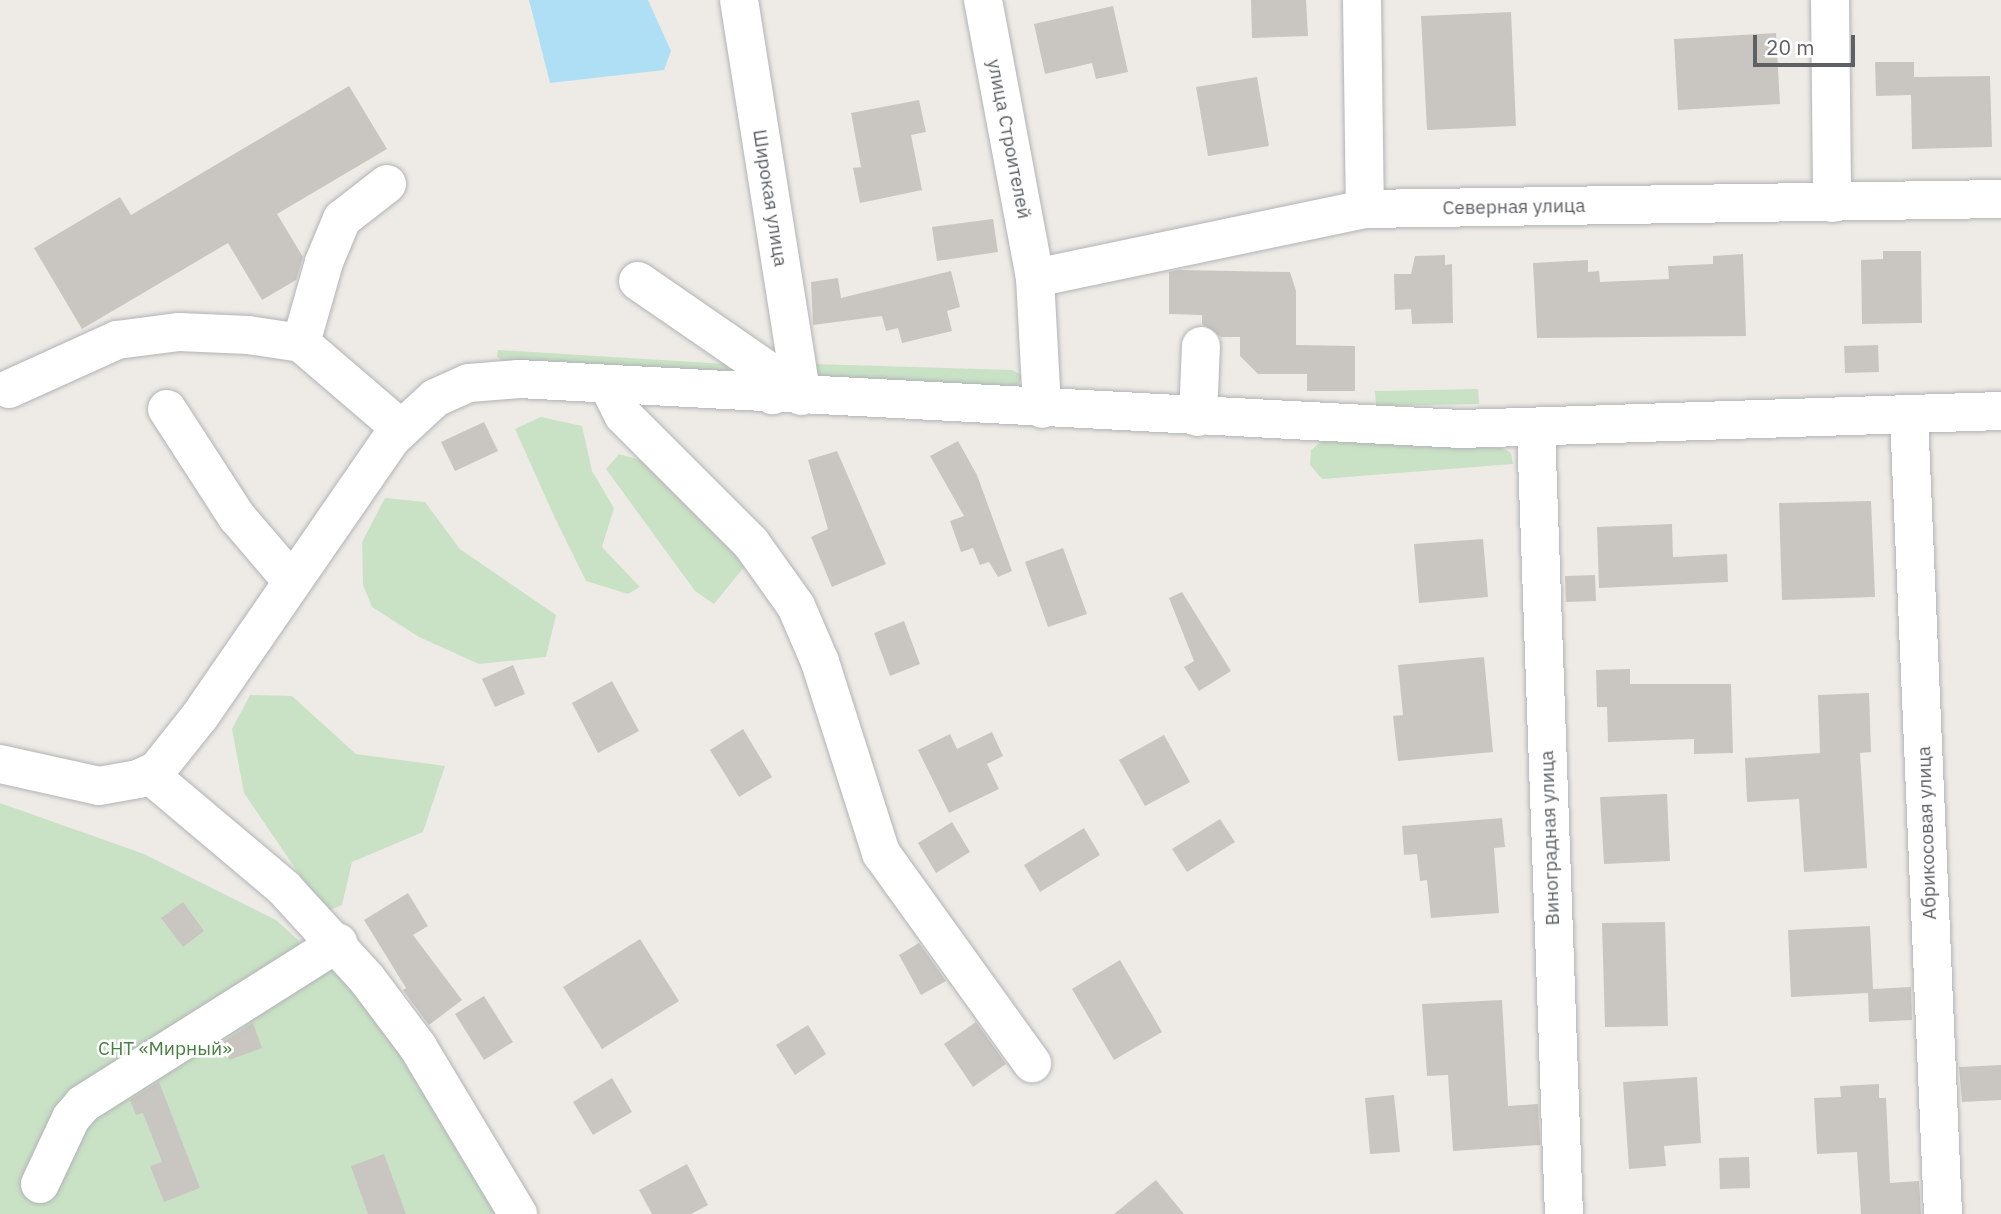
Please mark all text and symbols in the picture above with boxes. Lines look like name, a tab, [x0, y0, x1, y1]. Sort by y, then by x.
scale bar	[1756, 21, 1857, 65]
text: 20 m	[1766, 33, 1815, 61]
street label: улица Строителей	[982, 57, 1036, 221]
street label: Широкая улица	[748, 128, 792, 268]
street label: Северная улица	[1442, 194, 1586, 220]
street label: Абрикосовая улица	[1913, 746, 1941, 920]
street label: Виноградная улица	[1536, 750, 1564, 926]
park label: СНТ «Мирный»	[98, 1038, 232, 1060]

